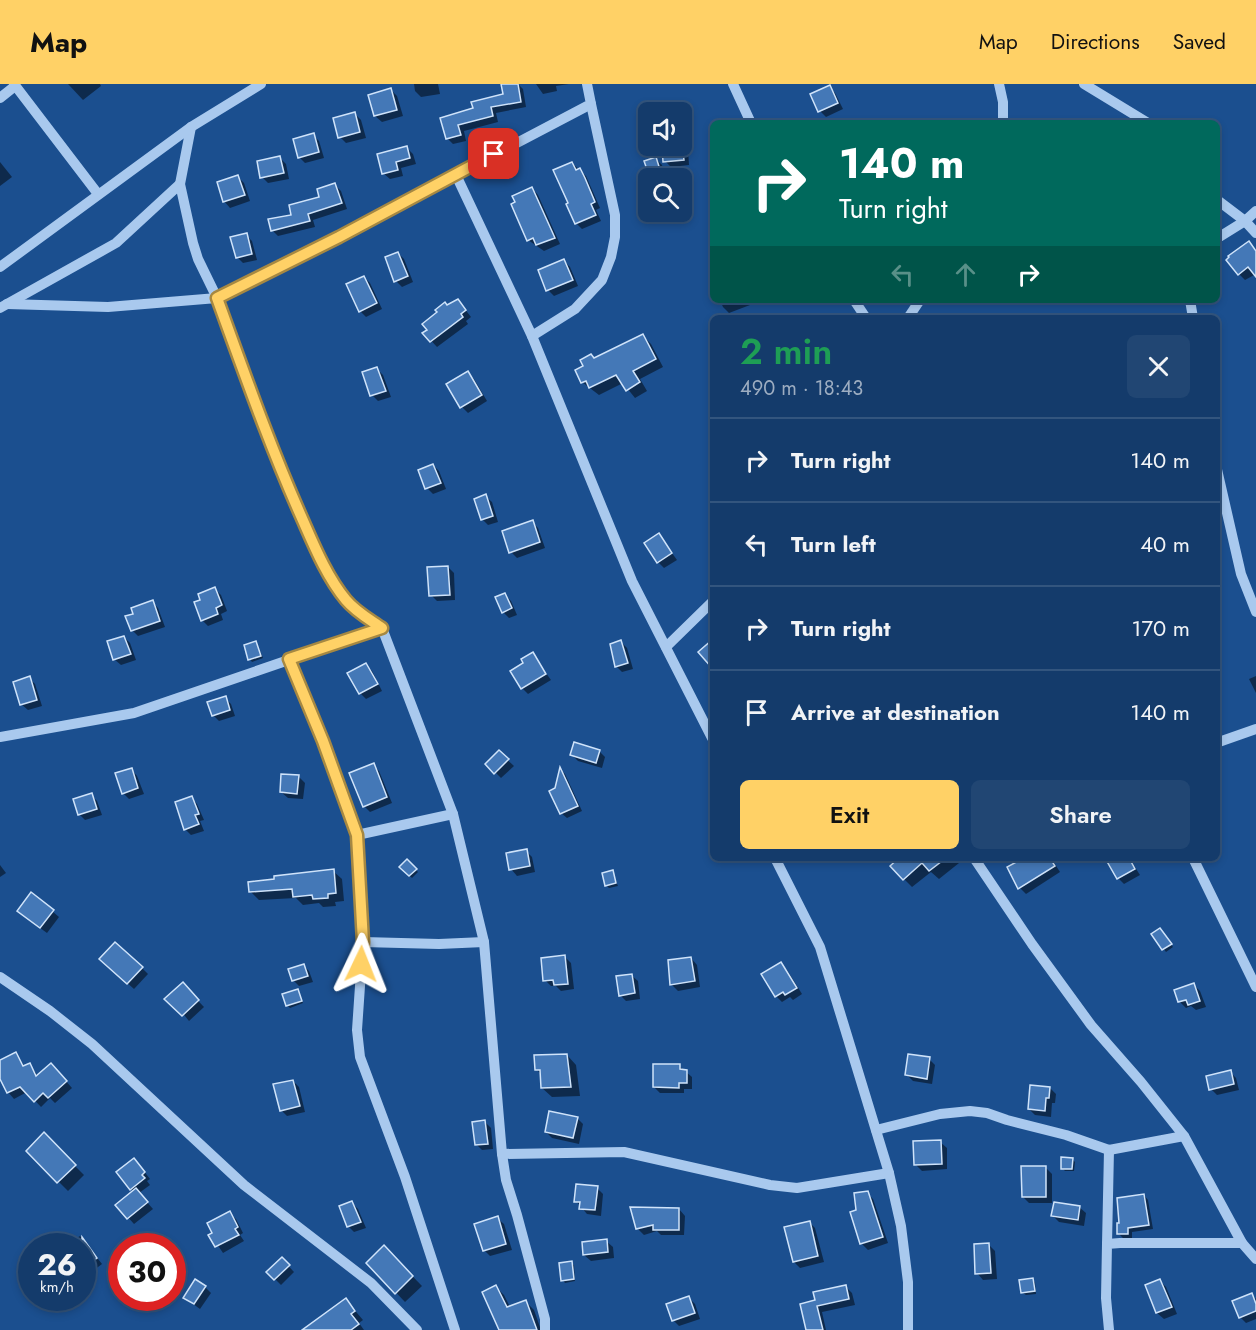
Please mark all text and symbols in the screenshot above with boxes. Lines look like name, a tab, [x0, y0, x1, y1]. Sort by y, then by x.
text: Map	[30, 22, 87, 63]
text: Map	[979, 27, 1018, 57]
text: Directions	[1051, 27, 1140, 57]
text: Saved	[1173, 27, 1226, 57]
map controls	[638, 102, 692, 222]
button: sound	[638, 102, 692, 156]
pin	[468, 128, 519, 179]
text: 140 m	[839, 133, 965, 194]
icon: arrive	[477, 137, 510, 170]
icon: right	[740, 144, 818, 222]
button: search	[638, 168, 692, 222]
text: Turn right	[839, 189, 947, 228]
icon: left	[886, 258, 919, 291]
icon: ahead	[949, 258, 982, 291]
icon: right	[1012, 258, 1045, 291]
text: 2 min	[740, 325, 832, 377]
button: close	[1127, 335, 1190, 398]
text: 490 m · 18:43	[740, 374, 863, 403]
icon: right	[740, 444, 773, 477]
text: Turn right	[791, 444, 891, 476]
text: 140 m	[1130, 444, 1190, 476]
icon: left	[740, 528, 773, 561]
text: Turn left	[791, 528, 876, 560]
text: 40 m	[1140, 528, 1190, 560]
icon: right	[740, 612, 773, 645]
text: Turn right	[791, 612, 891, 644]
text: 170 m	[1132, 612, 1190, 644]
icon: arrive	[740, 696, 773, 729]
text: Arrive at destination	[791, 696, 1000, 728]
text: 140 m	[1130, 696, 1190, 728]
button: Exit	[740, 780, 959, 849]
button: Share	[971, 780, 1190, 849]
position arrow	[329, 932, 393, 996]
speed limit sign: 30	[108, 1233, 186, 1311]
text: 26	[37, 1243, 77, 1286]
text: km/h	[40, 1276, 74, 1298]

